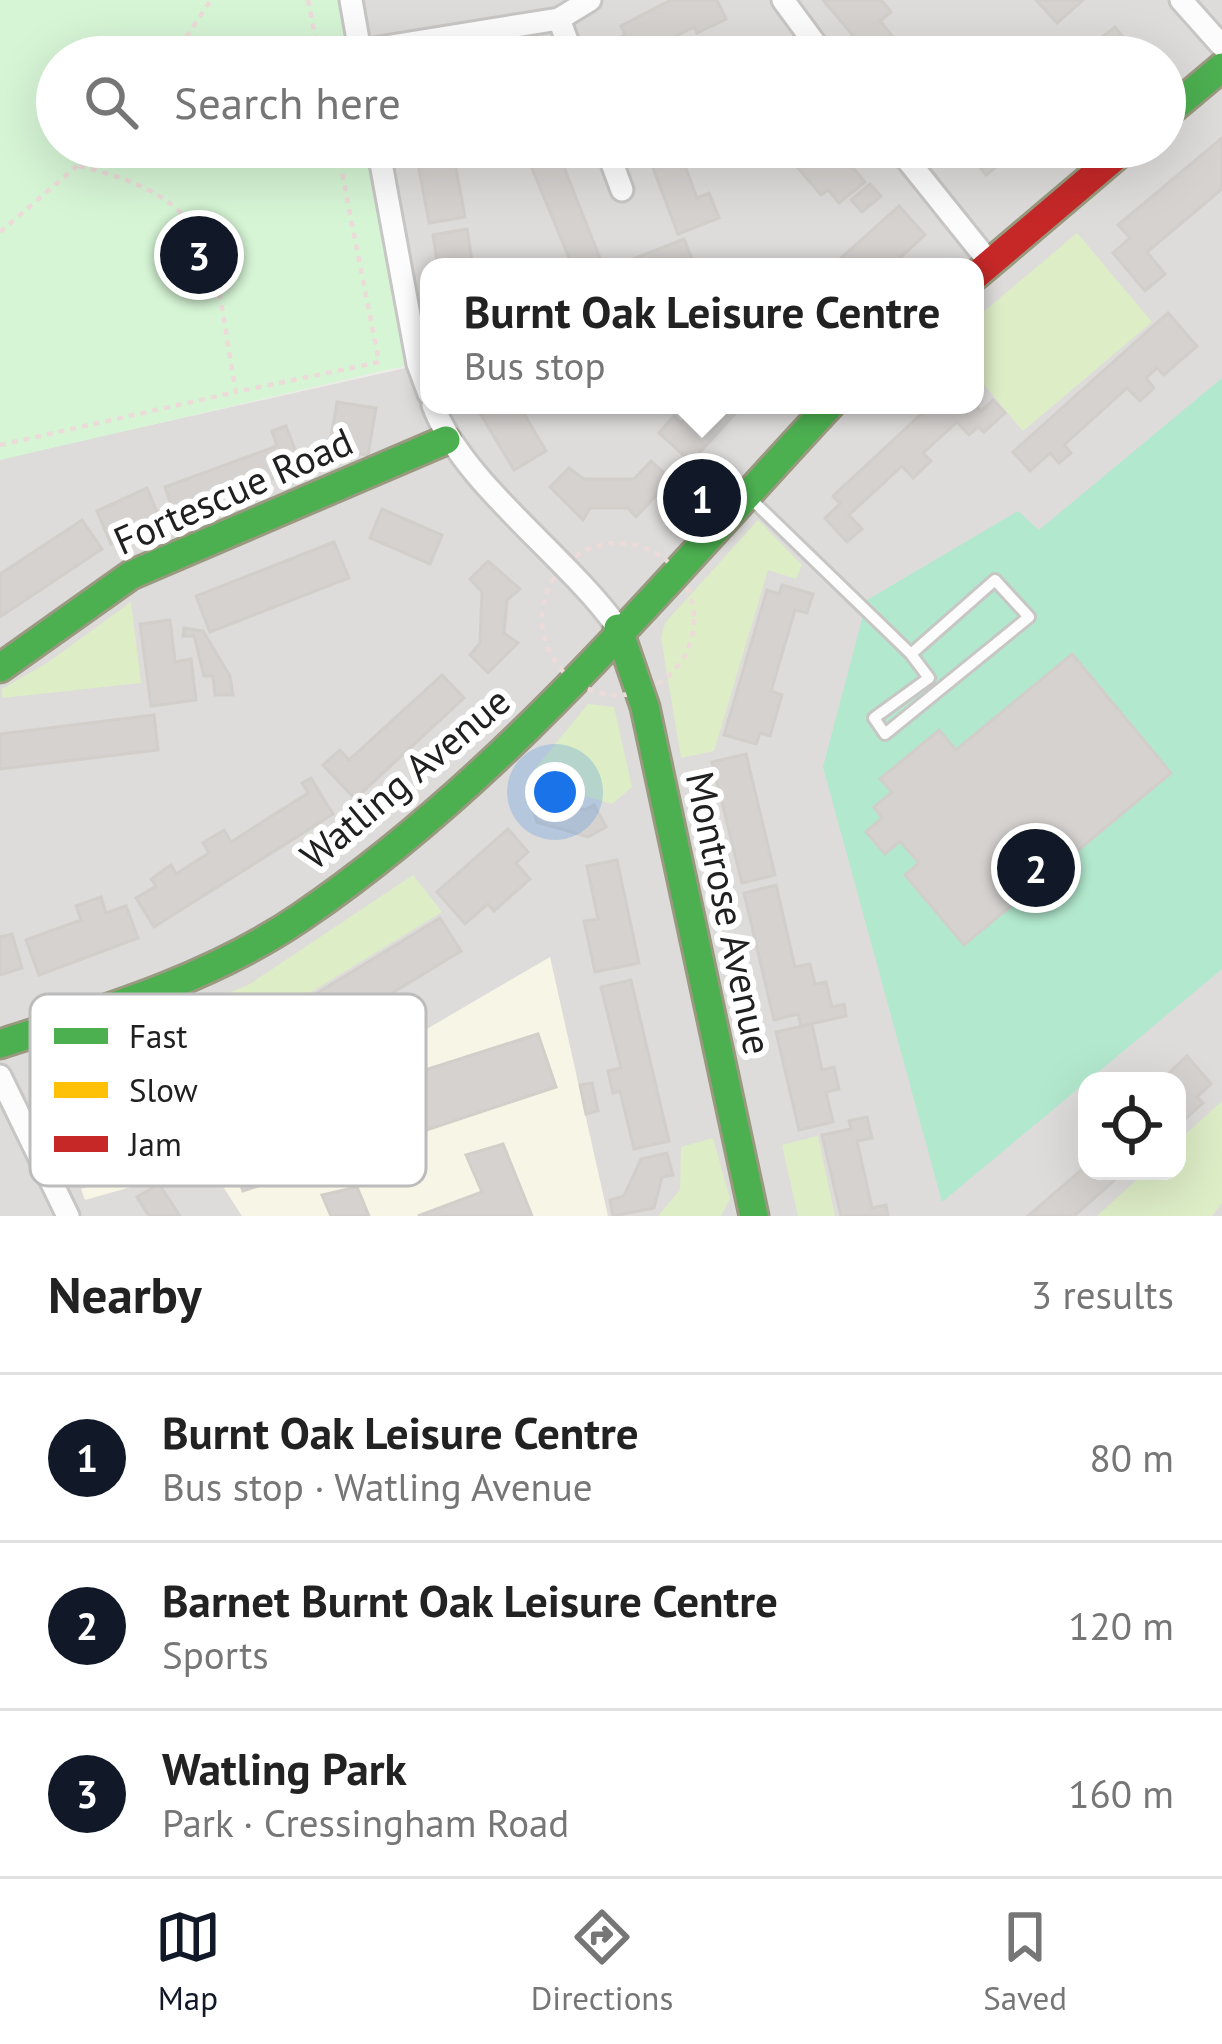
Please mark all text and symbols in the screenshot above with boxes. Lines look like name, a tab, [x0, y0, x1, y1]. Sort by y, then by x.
search box	[36, 36, 1186, 168]
icon: search	[78, 69, 144, 135]
text: Search here	[174, 73, 401, 131]
pin: 3	[160, 210, 238, 300]
popup	[420, 258, 984, 414]
text: Burnt Oak Leisure Centre	[464, 282, 940, 340]
text: Bus stop	[464, 340, 606, 391]
street label: Fortescue Road	[106, 415, 360, 566]
pin: 1	[663, 453, 741, 543]
street label: Watling Avenue	[289, 675, 520, 880]
your location	[525, 762, 585, 822]
street label: Montrose Avenue	[675, 767, 784, 1059]
pin: 2	[997, 823, 1075, 913]
legend	[30, 994, 426, 1186]
text: Fast	[129, 1014, 188, 1057]
text: Slow	[129, 1068, 198, 1111]
map controls	[1078, 1072, 1186, 1180]
button: locate	[1078, 1072, 1186, 1180]
text: Jam	[127, 1122, 182, 1165]
text: Nearby	[48, 1261, 202, 1327]
text: 3 results	[1031, 1269, 1174, 1320]
text: Burnt Oak Leisure Centre	[162, 1403, 639, 1461]
text: 1	[76, 1432, 98, 1483]
text: 80 m	[1089, 1432, 1174, 1483]
text: Bus stop · Watling Avenue	[162, 1461, 593, 1512]
text: Barnet Burnt Oak Leisure Centre	[162, 1571, 778, 1629]
text: 2	[76, 1600, 98, 1651]
text: 120 m	[1068, 1600, 1174, 1651]
text: Sports	[162, 1629, 269, 1680]
text: Watling Park	[162, 1739, 407, 1797]
text: 3	[76, 1768, 98, 1819]
text: 160 m	[1068, 1768, 1174, 1819]
text: Park · Cressingham Road	[162, 1797, 569, 1848]
tab: Map	[155, 1904, 221, 2019]
tab: Directions	[531, 1904, 673, 2019]
tab: Saved	[983, 1904, 1067, 2019]

